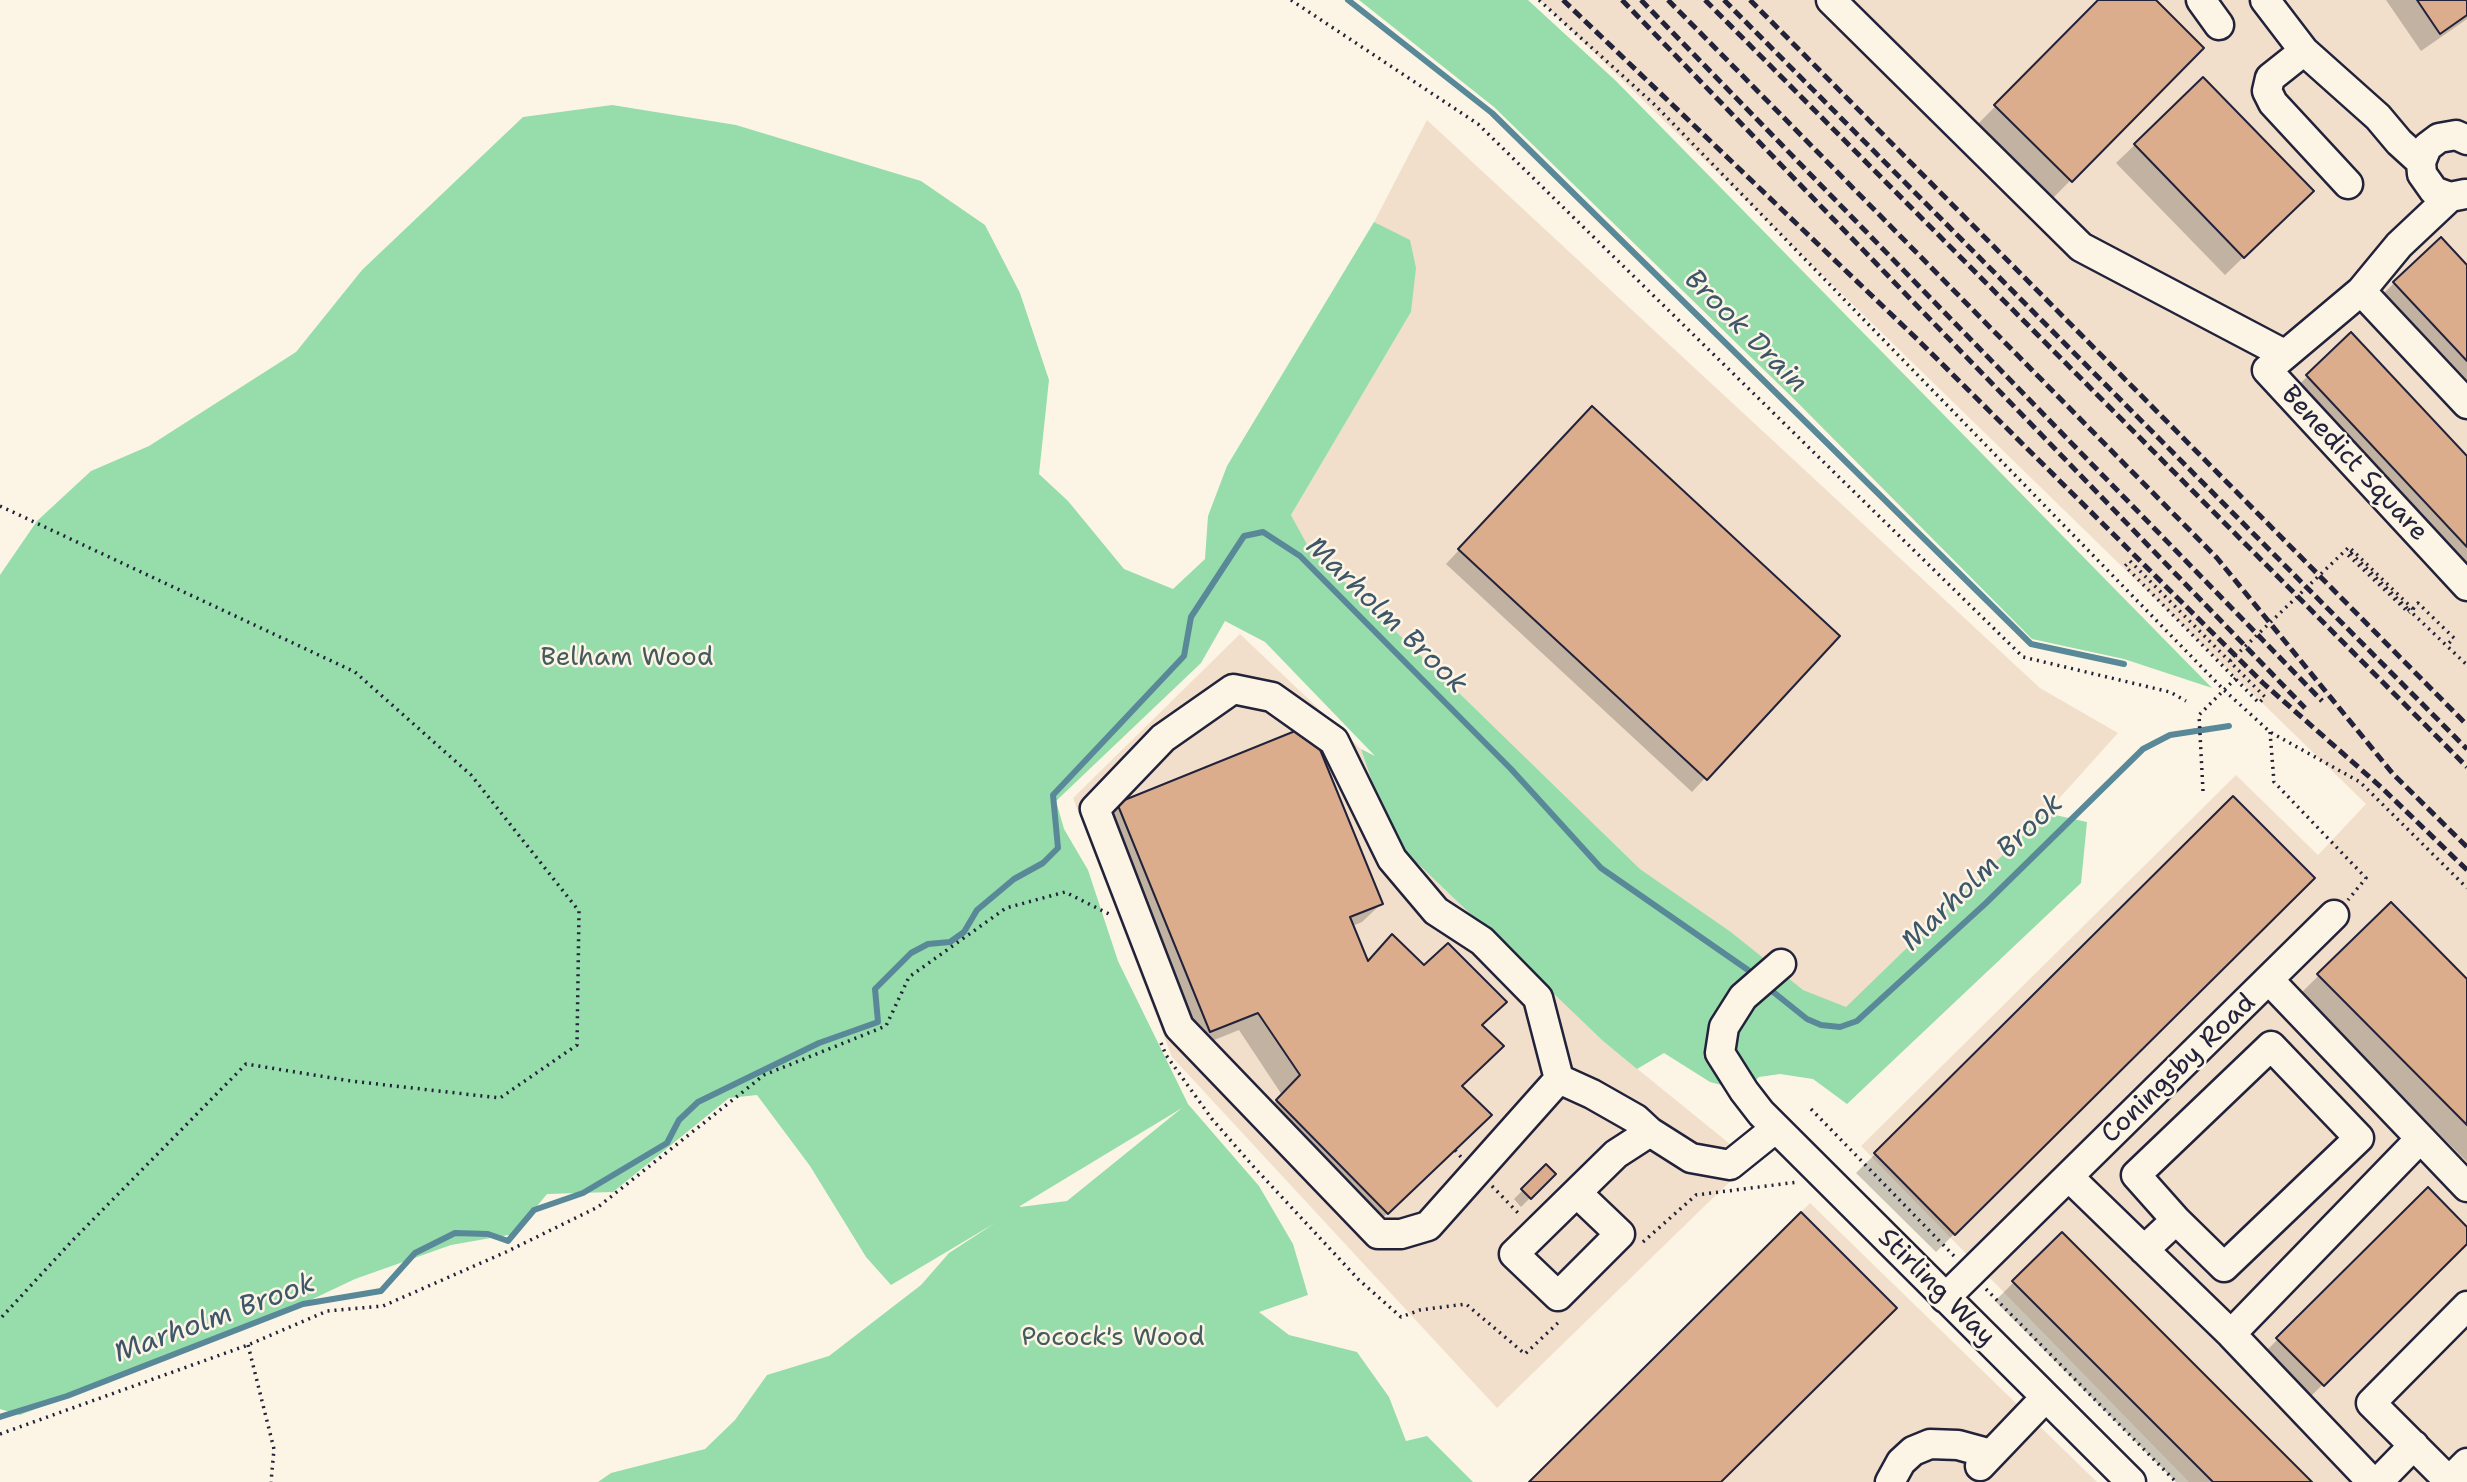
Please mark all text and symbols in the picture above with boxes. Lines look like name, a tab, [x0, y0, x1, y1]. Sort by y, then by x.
water label: Brook Drain	[1676, 263, 1814, 401]
street label: Benedict Square	[2274, 380, 2434, 548]
water label: Marholm Brook	[1298, 530, 1474, 702]
park label: Belham Wood	[541, 642, 713, 674]
water label: Marholm Brook	[1895, 787, 2071, 959]
street label: Coningsby Road	[2096, 988, 2262, 1150]
street label: Stirling Way	[1871, 1223, 2001, 1353]
water label: Marholm Brook	[110, 1267, 320, 1371]
park label: Pocock's Wood	[1021, 1322, 1205, 1354]

